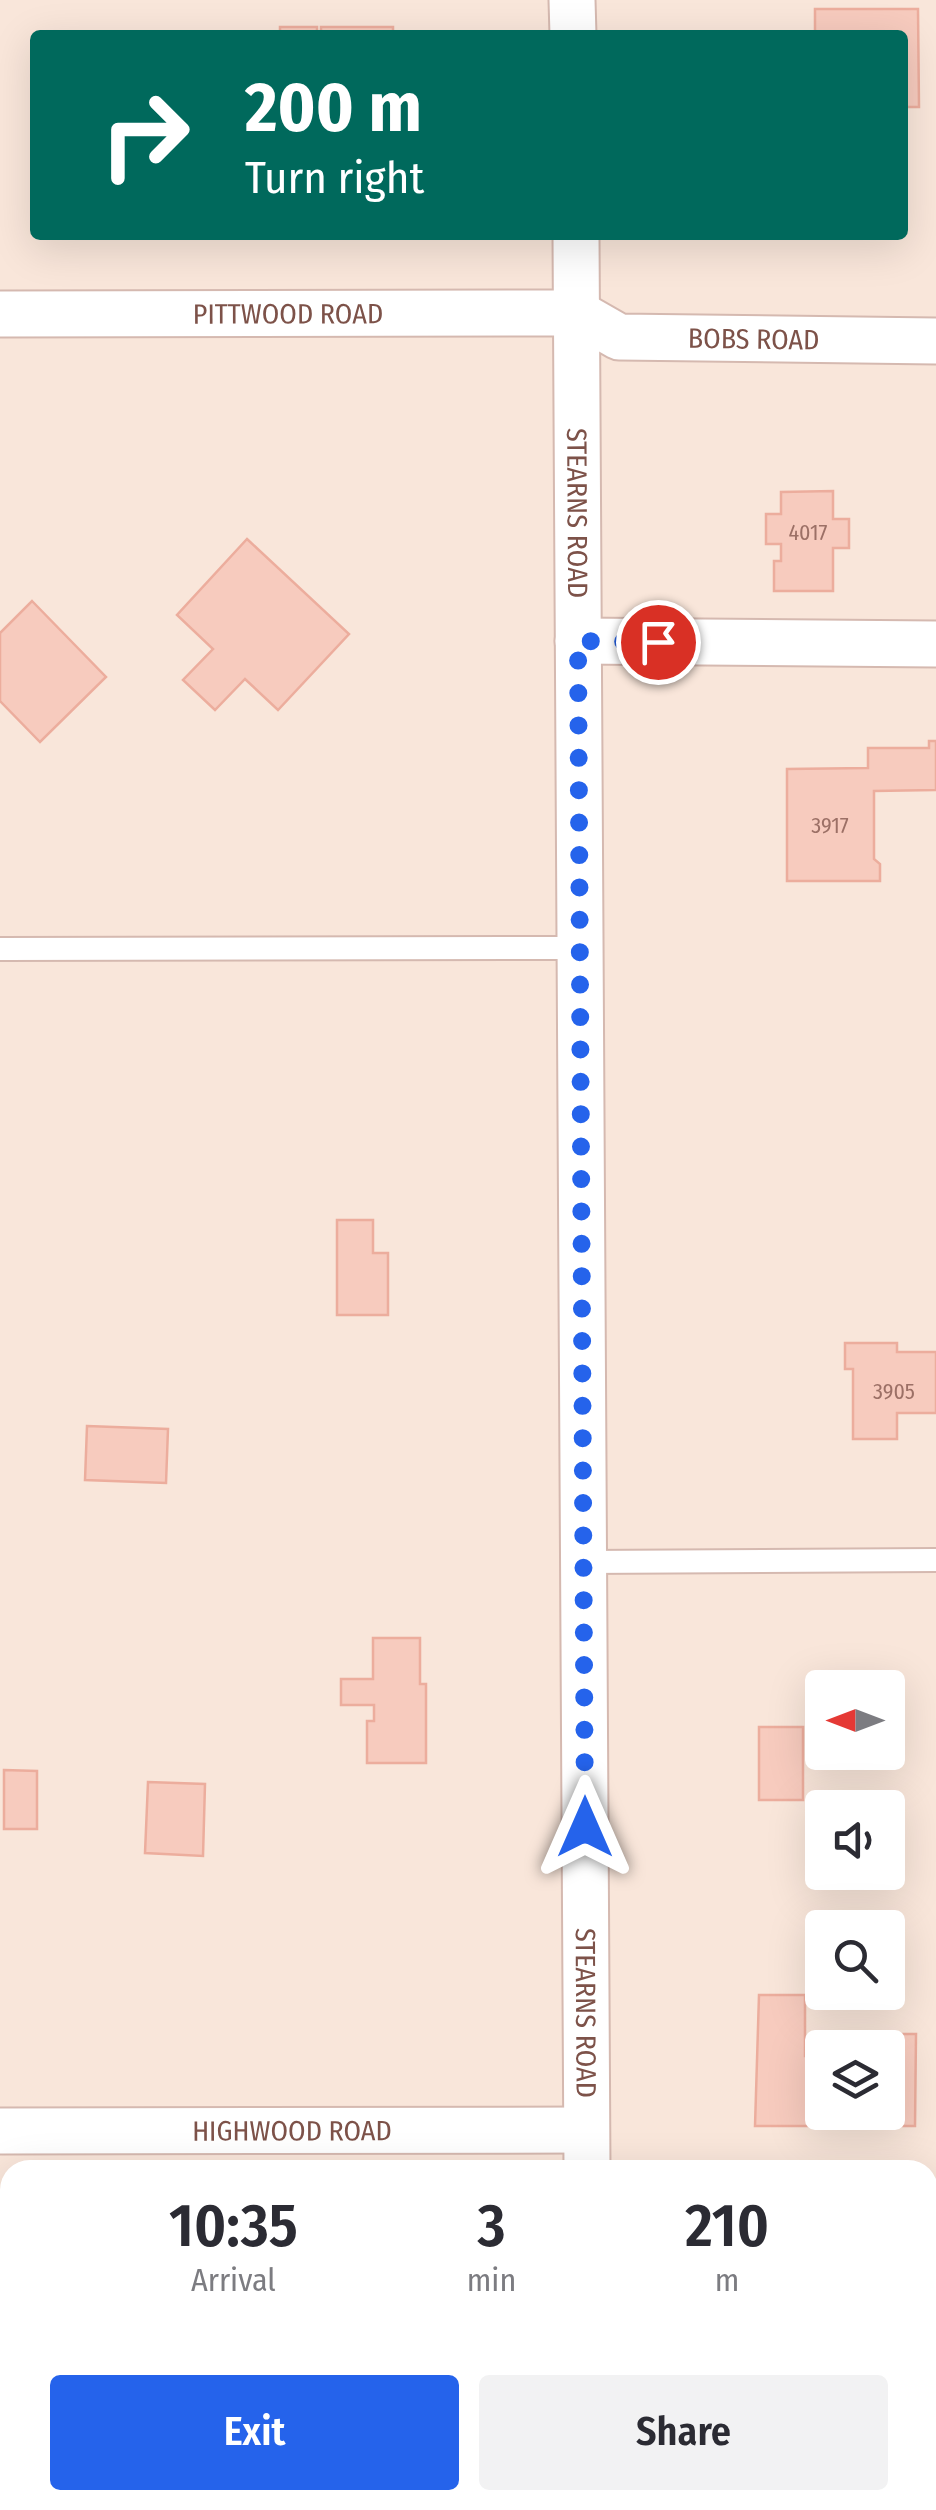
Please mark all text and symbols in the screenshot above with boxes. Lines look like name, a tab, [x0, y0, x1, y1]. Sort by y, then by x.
text: 200 m	[245, 66, 422, 150]
icon: right	[80, 70, 210, 200]
text: Turn right	[245, 151, 424, 205]
street label: PITTWOOD ROAD	[193, 297, 383, 331]
street label: BOBS ROAD	[688, 322, 820, 357]
street label: STEARNS ROAD	[560, 428, 594, 598]
house number: 4017	[788, 519, 828, 546]
pin	[616, 600, 701, 685]
icon: arrive	[631, 615, 686, 670]
house number: 3917	[811, 812, 849, 839]
house number: 3905	[873, 1378, 915, 1405]
north arrow	[805, 1670, 905, 1770]
map controls	[805, 1670, 905, 2130]
position arrow	[533, 1775, 637, 1879]
button: sound	[805, 1790, 905, 1890]
button: search	[805, 1910, 905, 2010]
street label: STEARNS ROAD	[569, 1928, 603, 2098]
button: layers	[805, 2030, 905, 2130]
street label: HIGHWOOD ROAD	[192, 2114, 392, 2148]
text: 10:35	[169, 2190, 298, 2262]
text: 3	[477, 2190, 506, 2262]
text: 210	[685, 2190, 769, 2262]
text: Arrival	[191, 2261, 276, 2299]
text: min	[467, 2261, 516, 2299]
text: m	[715, 2261, 739, 2299]
button: Exit	[50, 2375, 459, 2490]
button: Share	[479, 2375, 888, 2490]

